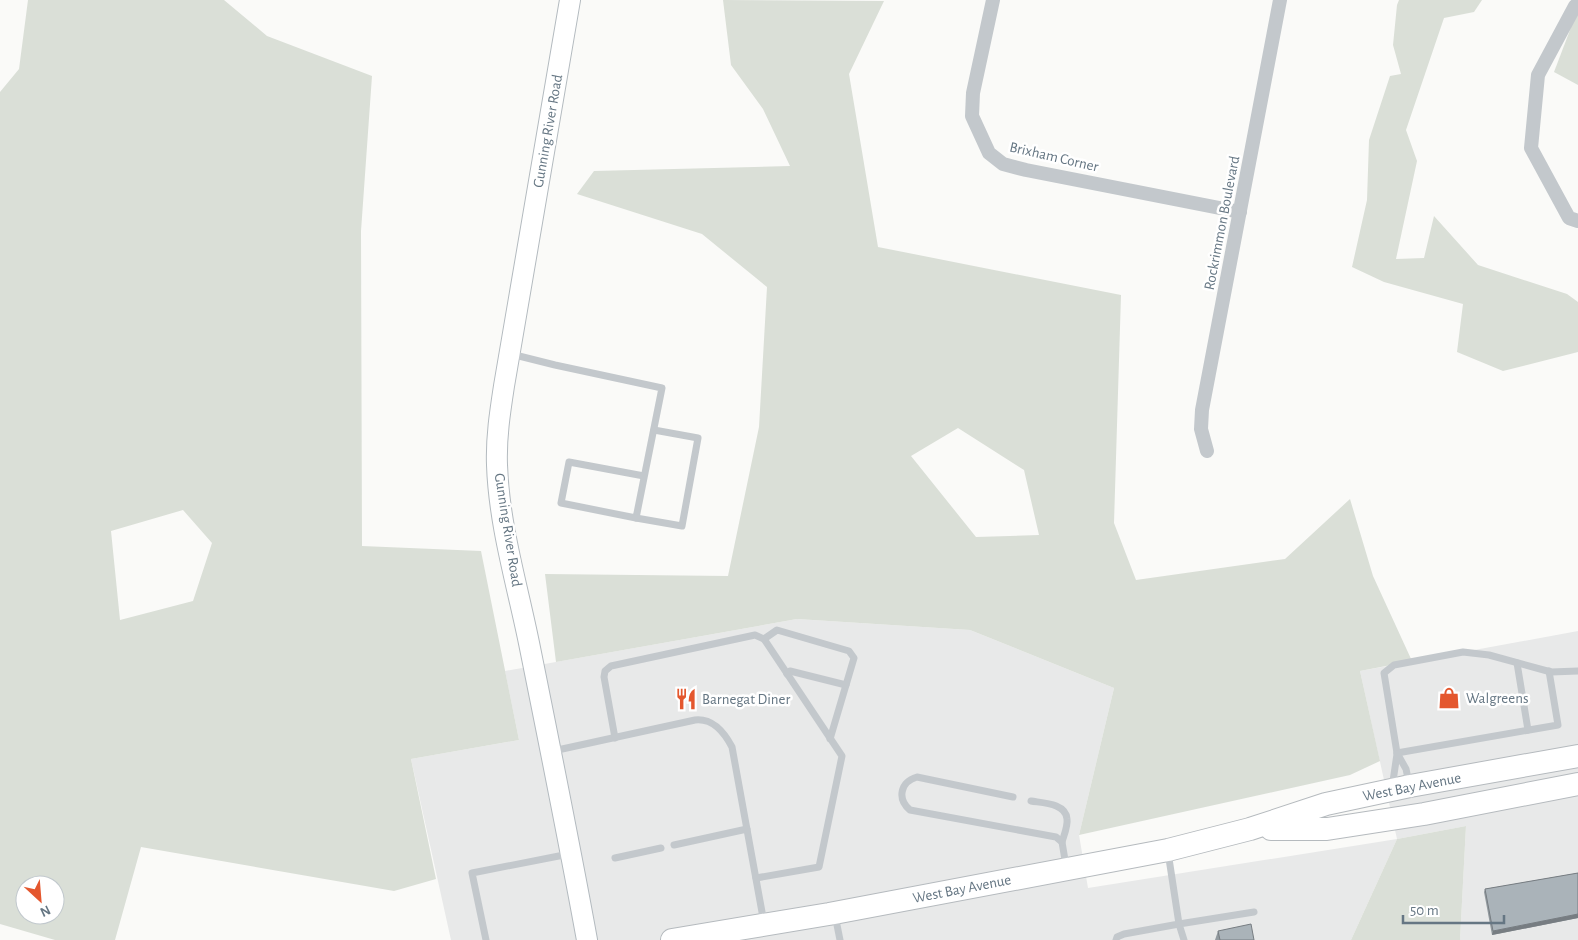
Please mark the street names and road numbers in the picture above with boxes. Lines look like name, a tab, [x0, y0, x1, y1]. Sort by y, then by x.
street label: Gunning River Road	[531, 73, 565, 189]
street label: Brixham Corner	[1008, 139, 1100, 175]
street label: Rockrimmon Boulevard	[1202, 154, 1242, 291]
street label: Gunning River Road	[492, 472, 524, 588]
street label: West Bay Avenue	[1362, 770, 1463, 804]
street label: West Bay Avenue	[912, 872, 1013, 906]

